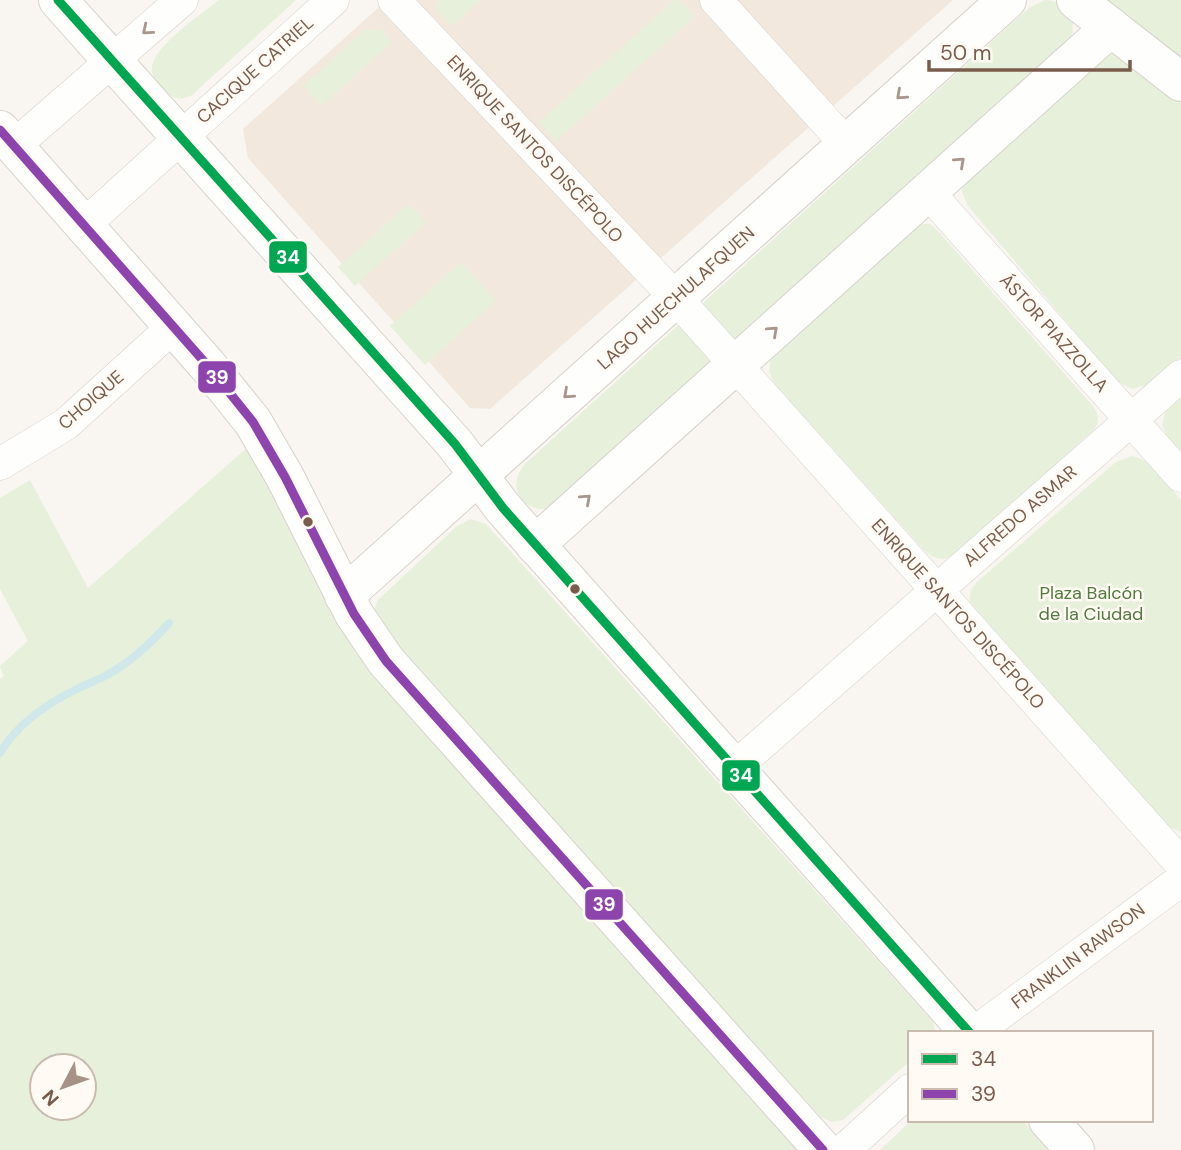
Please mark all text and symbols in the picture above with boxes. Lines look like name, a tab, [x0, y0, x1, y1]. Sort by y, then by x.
street label: CACIQUE CATRIEL	[191, 11, 319, 129]
one-way arrow	[142, 22, 155, 34]
scale bar	[929, 28, 1130, 72]
text: 50 m	[940, 39, 991, 67]
street label: ENRIQUE SANTOS DISCÉPOLO	[442, 50, 629, 248]
one-way arrow	[896, 86, 909, 99]
one-way arrow	[952, 158, 965, 170]
street label: LAGO HUECHULAFQUEN	[592, 221, 760, 375]
line badge: 34	[268, 240, 308, 274]
text: 34	[276, 245, 300, 270]
street label: ÁSTOR PIAZZOLLA	[994, 269, 1114, 397]
one-way arrow	[765, 326, 778, 339]
line badge: 39	[197, 360, 237, 394]
street label: CHOIQUE	[53, 365, 129, 435]
text: 39	[205, 365, 229, 390]
one-way arrow	[563, 386, 576, 398]
street label: ALFREDO ASMAR	[958, 460, 1082, 572]
one-way arrow	[578, 495, 591, 507]
street label: ENRIQUE SANTOS DISCÉPOLO	[866, 514, 1050, 714]
unlabelled marker	[301, 515, 315, 529]
park label: Plaza Balcón de la Ciudad	[1039, 581, 1143, 626]
unlabelled marker	[568, 582, 582, 596]
line badge: 34	[721, 759, 761, 792]
text: 34	[729, 763, 753, 788]
line badge: 39	[584, 888, 624, 921]
text: 39	[592, 892, 616, 917]
street label: FRANKLIN RAWSON	[1006, 898, 1150, 1014]
legend	[908, 1031, 1153, 1122]
text: 34	[971, 1045, 996, 1073]
north arrow	[28, 1052, 98, 1122]
text: 39	[971, 1080, 996, 1108]
text: N	[37, 1084, 65, 1111]

